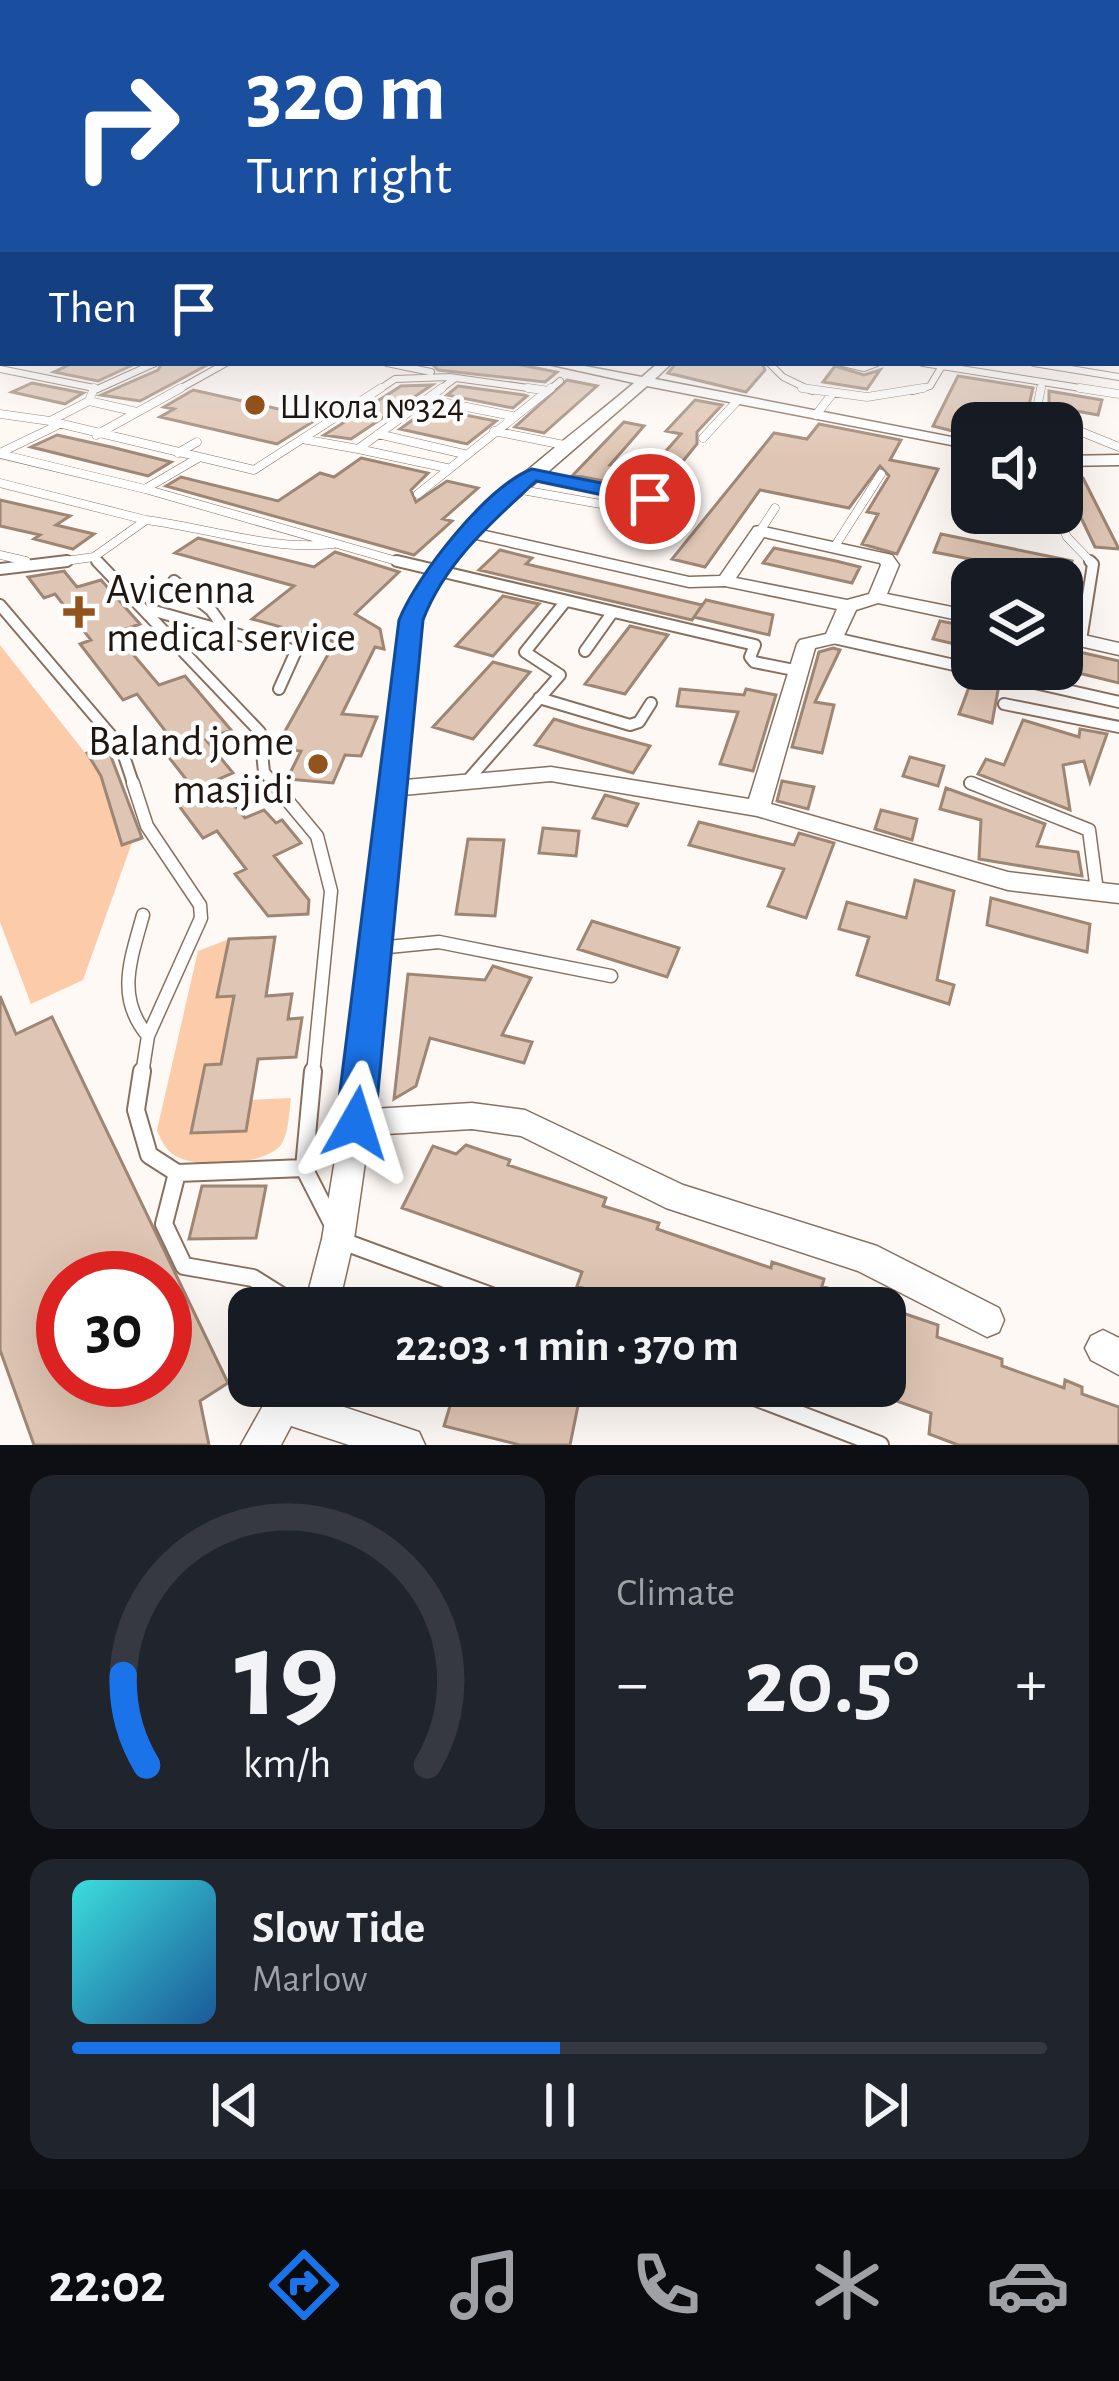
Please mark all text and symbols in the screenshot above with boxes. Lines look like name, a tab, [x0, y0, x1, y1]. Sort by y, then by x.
icon: right	[48, 48, 204, 204]
text: 320 m	[246, 52, 446, 136]
text: Turn right	[246, 150, 452, 204]
icon: arrive	[161, 276, 227, 342]
text: Then	[48, 286, 137, 331]
place label: Школа №324	[279, 389, 464, 425]
marker: Школа №324	[242, 392, 268, 418]
map controls	[951, 402, 1083, 690]
button: sound	[951, 402, 1083, 534]
pin	[599, 448, 701, 550]
icon: arrive	[617, 466, 683, 532]
button: layers	[951, 558, 1083, 690]
place label: Avicenna medical service	[106, 569, 356, 659]
marker: Avicenna medical service	[63, 596, 95, 628]
place label: Baland jome masjidi	[88, 721, 294, 811]
marker: Baland jome masjidi	[305, 751, 331, 777]
position arrow	[293, 1060, 419, 1186]
speed limit sign: 30	[36, 1251, 192, 1407]
text: 22:03 · 1 min · 370 m	[395, 1324, 739, 1369]
text: Climate	[617, 1574, 735, 1613]
text: 19	[235, 1614, 340, 1739]
text: 20.5°	[744, 1639, 919, 1729]
text: −	[617, 1651, 648, 1717]
text: +	[1015, 1651, 1047, 1717]
text: km/h	[243, 1743, 331, 1786]
text: Slow Tide	[252, 1906, 425, 1951]
text: Marlow	[252, 1960, 367, 1999]
icon: previous	[202, 2072, 268, 2138]
icon: pause	[527, 2072, 593, 2138]
icon: next	[852, 2072, 918, 2138]
icon: directions	[262, 2243, 346, 2327]
icon: music	[443, 2243, 527, 2327]
icon: phone	[624, 2243, 708, 2327]
icon: climate	[805, 2243, 889, 2327]
icon: car	[986, 2243, 1070, 2327]
text: 22:02	[49, 2258, 165, 2312]

